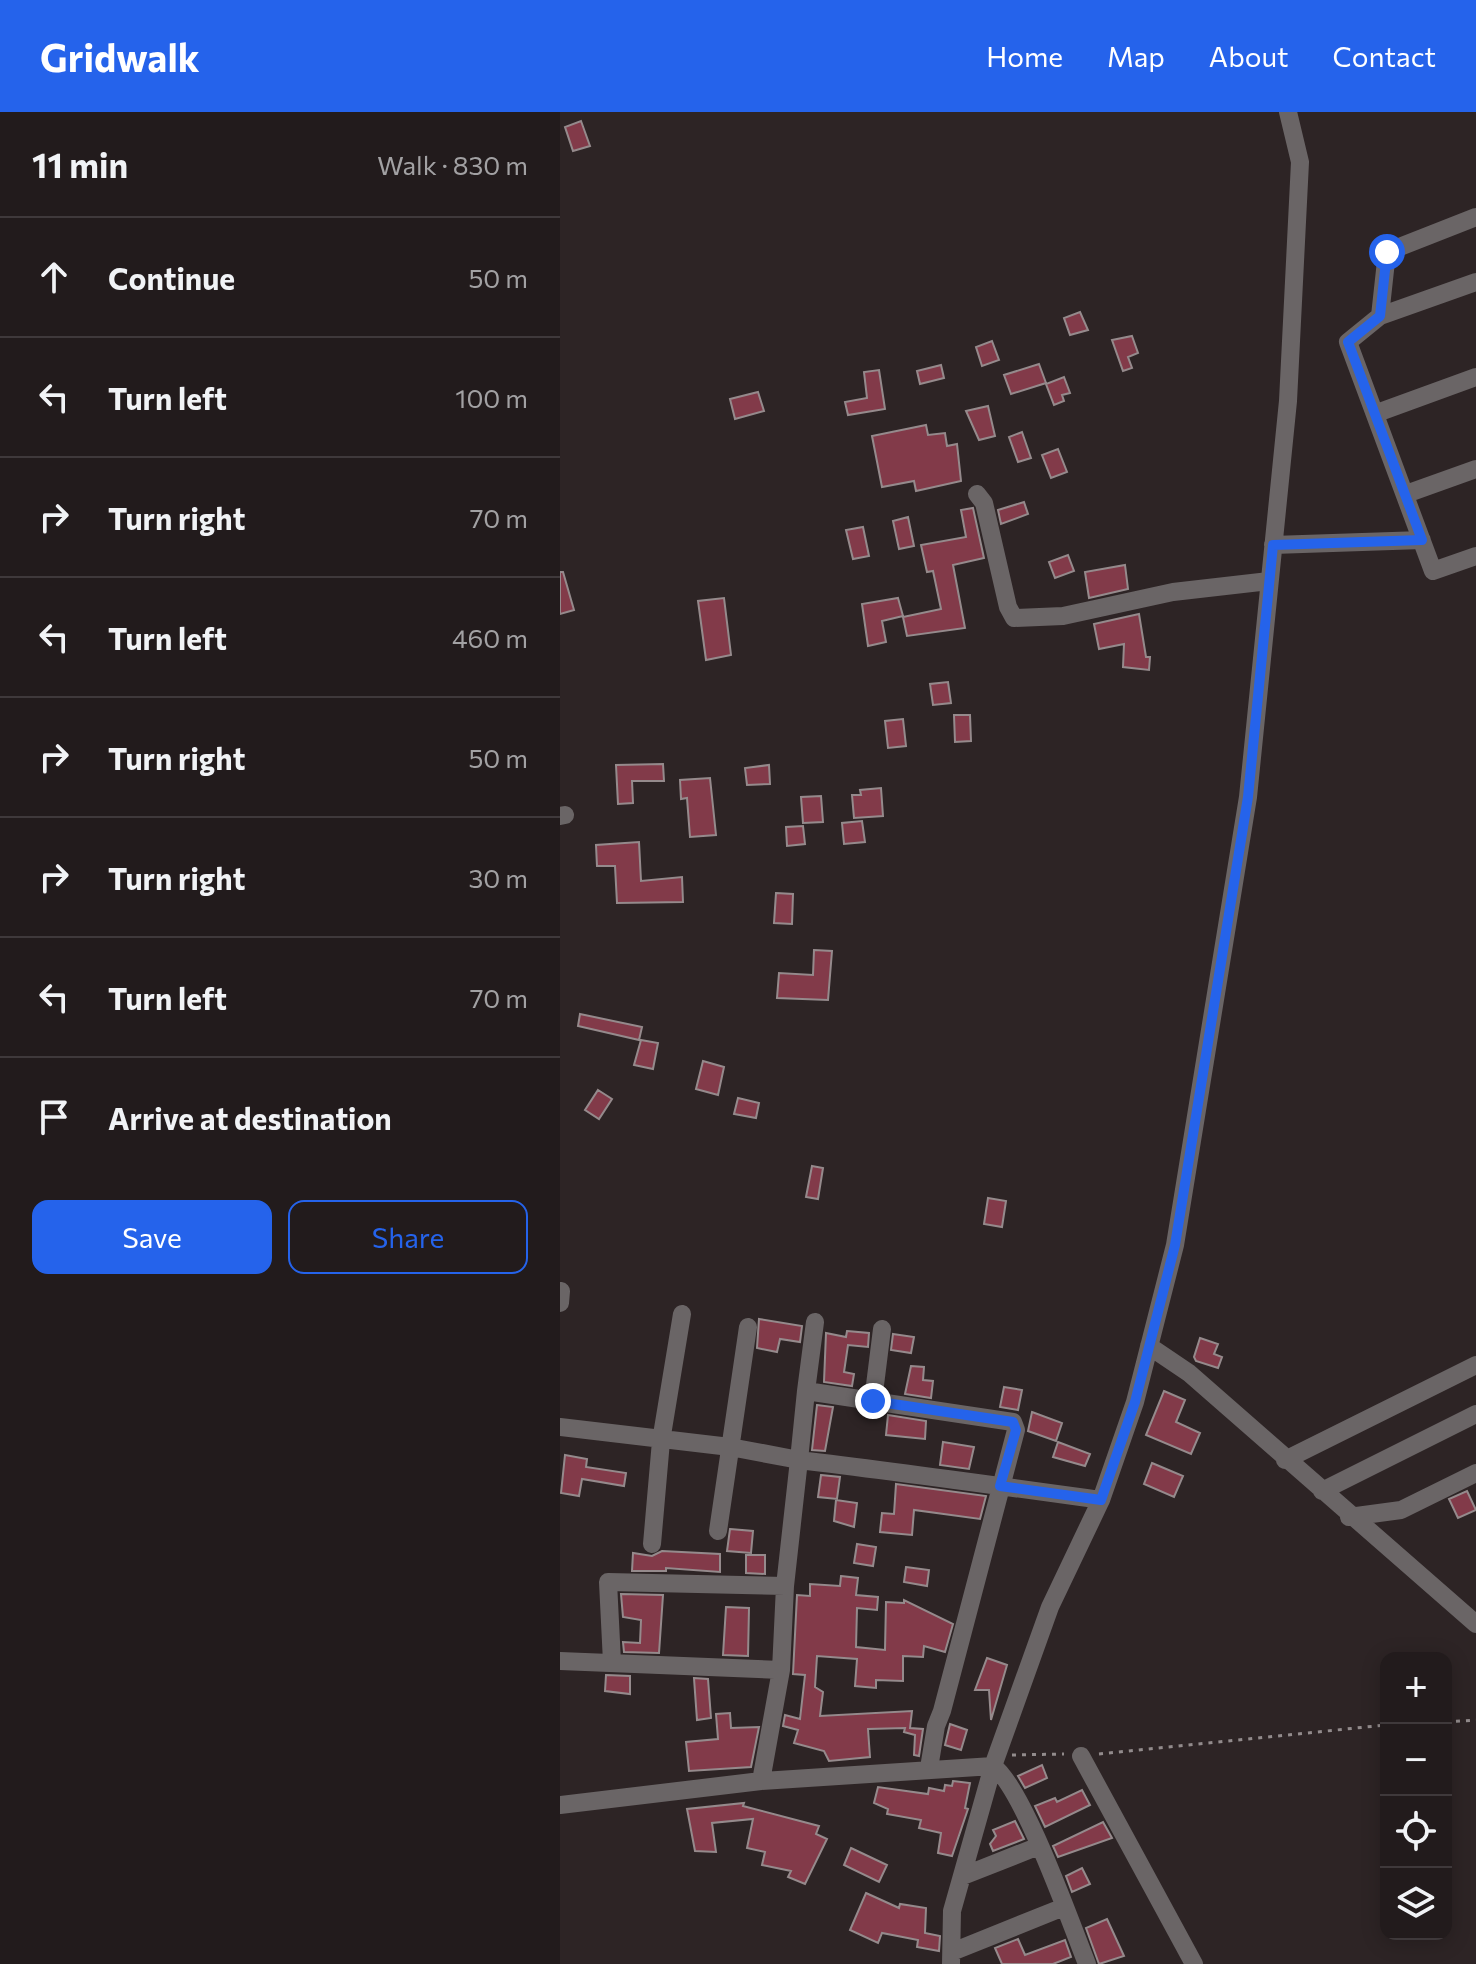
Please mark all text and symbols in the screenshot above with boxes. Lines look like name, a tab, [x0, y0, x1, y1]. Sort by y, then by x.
text: Gridwalk	[40, 33, 200, 80]
text: Home	[986, 39, 1063, 73]
text: Map	[1107, 39, 1165, 73]
text: About	[1209, 39, 1289, 73]
text: Contact	[1333, 39, 1436, 73]
text: 11 min	[32, 143, 128, 185]
text: Walk · 830 m	[377, 149, 528, 180]
route start	[1369, 234, 1405, 270]
icon: ahead	[32, 255, 76, 299]
text: Continue	[108, 259, 235, 296]
text: 50 m	[468, 262, 528, 293]
icon: left	[32, 375, 76, 419]
text: Turn left	[108, 379, 227, 416]
text: 100 m	[455, 382, 528, 413]
icon: right	[32, 495, 76, 539]
text: Turn right	[108, 499, 245, 536]
text: 70 m	[470, 502, 528, 533]
icon: left	[32, 615, 76, 659]
text: Turn left	[108, 619, 227, 656]
text: 460 m	[452, 622, 528, 653]
icon: right	[32, 735, 76, 779]
text: Turn right	[108, 739, 245, 776]
text: 50 m	[468, 742, 528, 773]
icon: right	[32, 855, 76, 899]
text: Turn right	[108, 859, 245, 896]
text: 30 m	[469, 862, 528, 893]
icon: left	[32, 975, 76, 1019]
text: Turn left	[108, 979, 227, 1016]
text: 70 m	[470, 982, 528, 1013]
icon: arrive	[32, 1095, 76, 1139]
text: Arrive at destination	[108, 1099, 392, 1136]
button: Save	[32, 1200, 272, 1274]
button: Share	[288, 1200, 528, 1274]
route end	[855, 1383, 891, 1419]
map controls	[1380, 1652, 1452, 1940]
button: +	[1380, 1652, 1452, 1724]
button: −	[1380, 1724, 1452, 1796]
button: locate	[1380, 1796, 1452, 1868]
button: layers	[1380, 1868, 1452, 1940]

